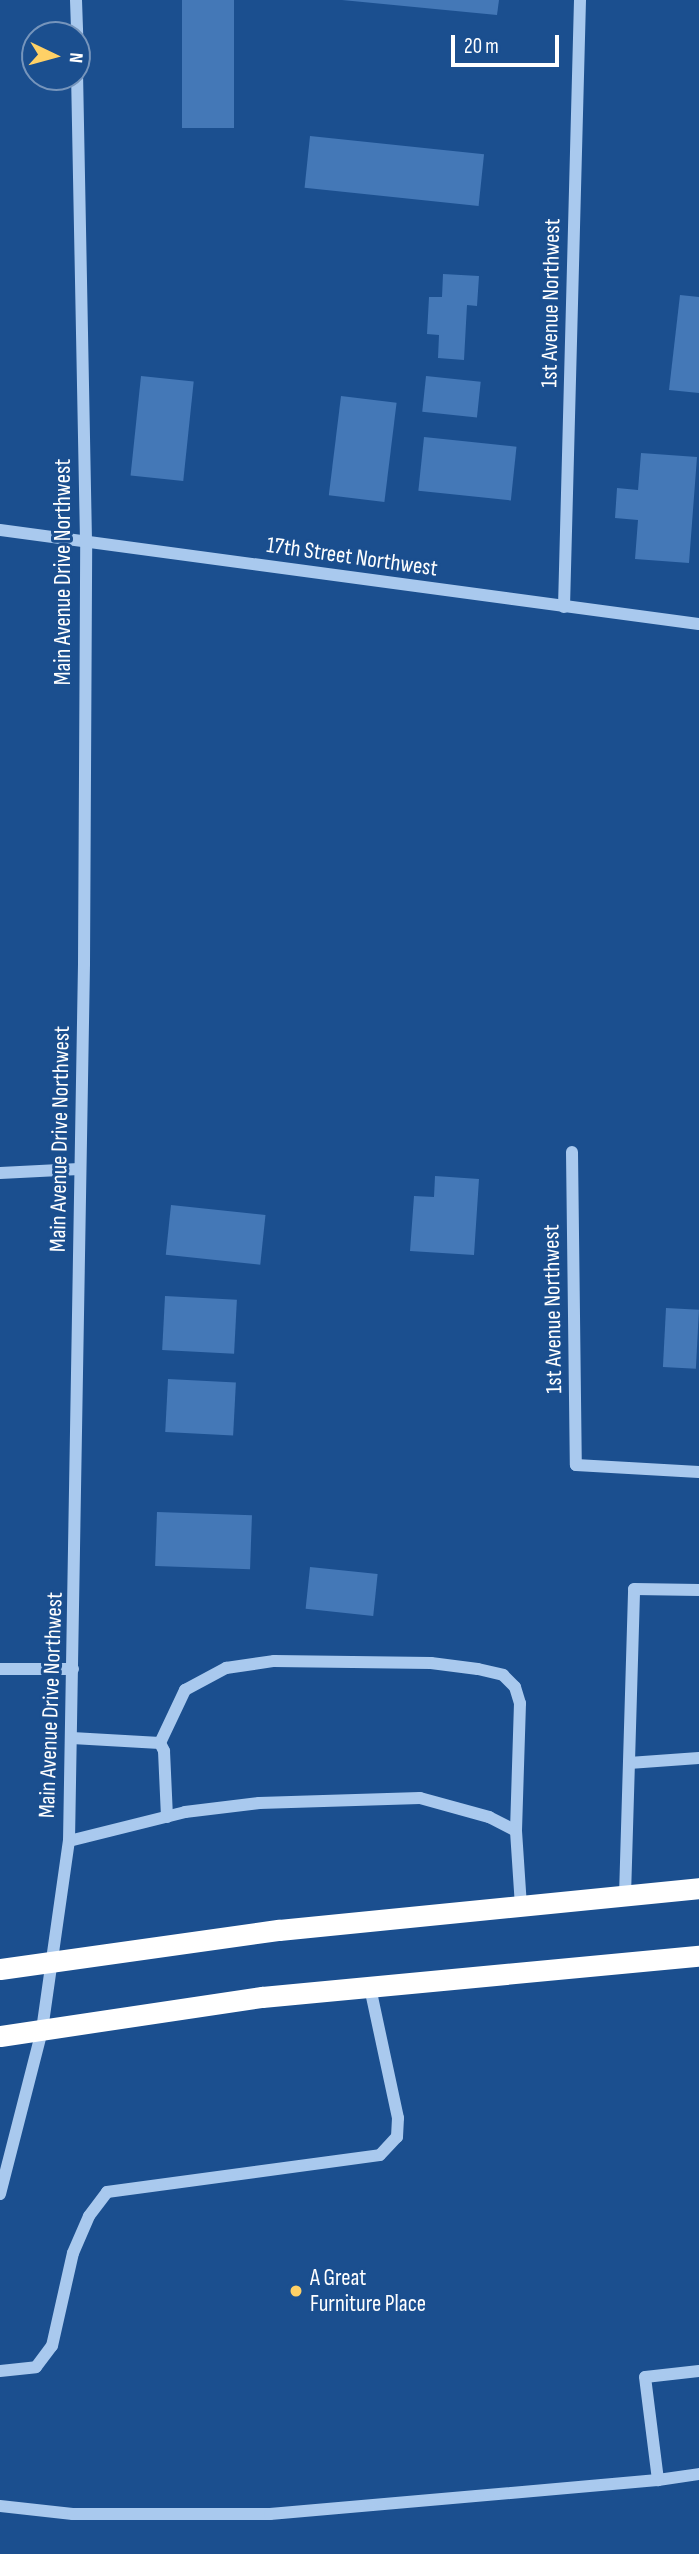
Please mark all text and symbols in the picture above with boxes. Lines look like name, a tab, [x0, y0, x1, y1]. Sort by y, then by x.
north arrow	[21, 21, 91, 91]
scale bar	[454, 21, 562, 65]
text: 20 m	[464, 34, 499, 59]
text: N	[64, 52, 87, 64]
street label: 1st Avenue Northwest	[536, 218, 566, 388]
street label: Main Avenue Drive Northwest	[49, 459, 77, 685]
street label: 17th Street Northwest	[265, 531, 439, 583]
street label: Main Avenue Drive Northwest	[44, 1026, 76, 1252]
street label: 1st Avenue Northwest	[538, 1224, 568, 1394]
street label: Main Avenue Drive Northwest	[33, 1591, 69, 1819]
place label: A Great Furniture Place	[310, 2264, 426, 2318]
marker: A Great Furniture Place	[288, 2283, 304, 2299]

